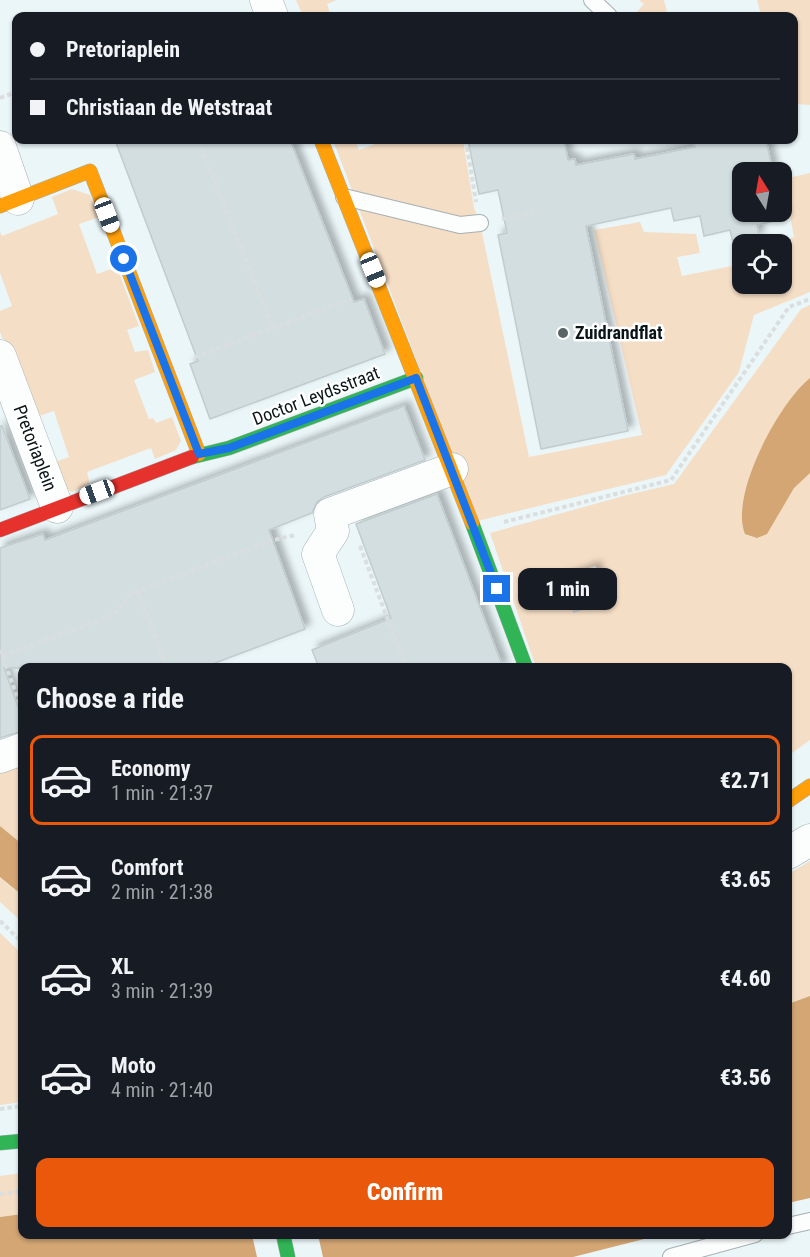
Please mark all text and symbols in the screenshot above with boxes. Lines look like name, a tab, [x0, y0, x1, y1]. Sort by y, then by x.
text: Pretoriaplein	[66, 37, 180, 62]
text: Christiaan de Wetstraat	[66, 95, 272, 120]
north arrow	[732, 162, 792, 222]
map controls	[732, 162, 792, 294]
car	[92, 195, 122, 235]
button: locate	[732, 234, 792, 294]
route start	[110, 245, 137, 272]
car	[358, 250, 388, 290]
place label: Zuidrandflat	[575, 322, 663, 343]
marker: Zuidrandflat	[556, 326, 570, 340]
street label: Doctor Leydsstraat	[249, 362, 382, 429]
street label: Pretoriaplein	[9, 402, 61, 494]
car	[77, 477, 117, 507]
callout: 1 min	[518, 568, 617, 610]
route end	[483, 575, 510, 602]
text: 1 min	[545, 577, 590, 601]
text: Choose a ride	[36, 683, 184, 715]
icon: car	[39, 753, 93, 807]
text: Economy	[111, 756, 191, 781]
text: €2.71	[720, 768, 771, 793]
text: 1 min · 21:37	[111, 781, 213, 805]
icon: car	[39, 852, 93, 906]
text: Comfort	[111, 855, 184, 880]
text: €3.65	[720, 867, 771, 892]
text: 2 min · 21:38	[111, 880, 213, 904]
icon: car	[39, 951, 93, 1005]
text: XL	[111, 954, 134, 979]
text: €4.60	[720, 966, 771, 991]
text: 3 min · 21:39	[111, 979, 213, 1003]
icon: car	[39, 1050, 93, 1104]
text: Moto	[111, 1053, 156, 1078]
text: €3.56	[720, 1065, 771, 1090]
text: 4 min · 21:40	[111, 1078, 213, 1102]
button: Confirm	[36, 1158, 774, 1227]

